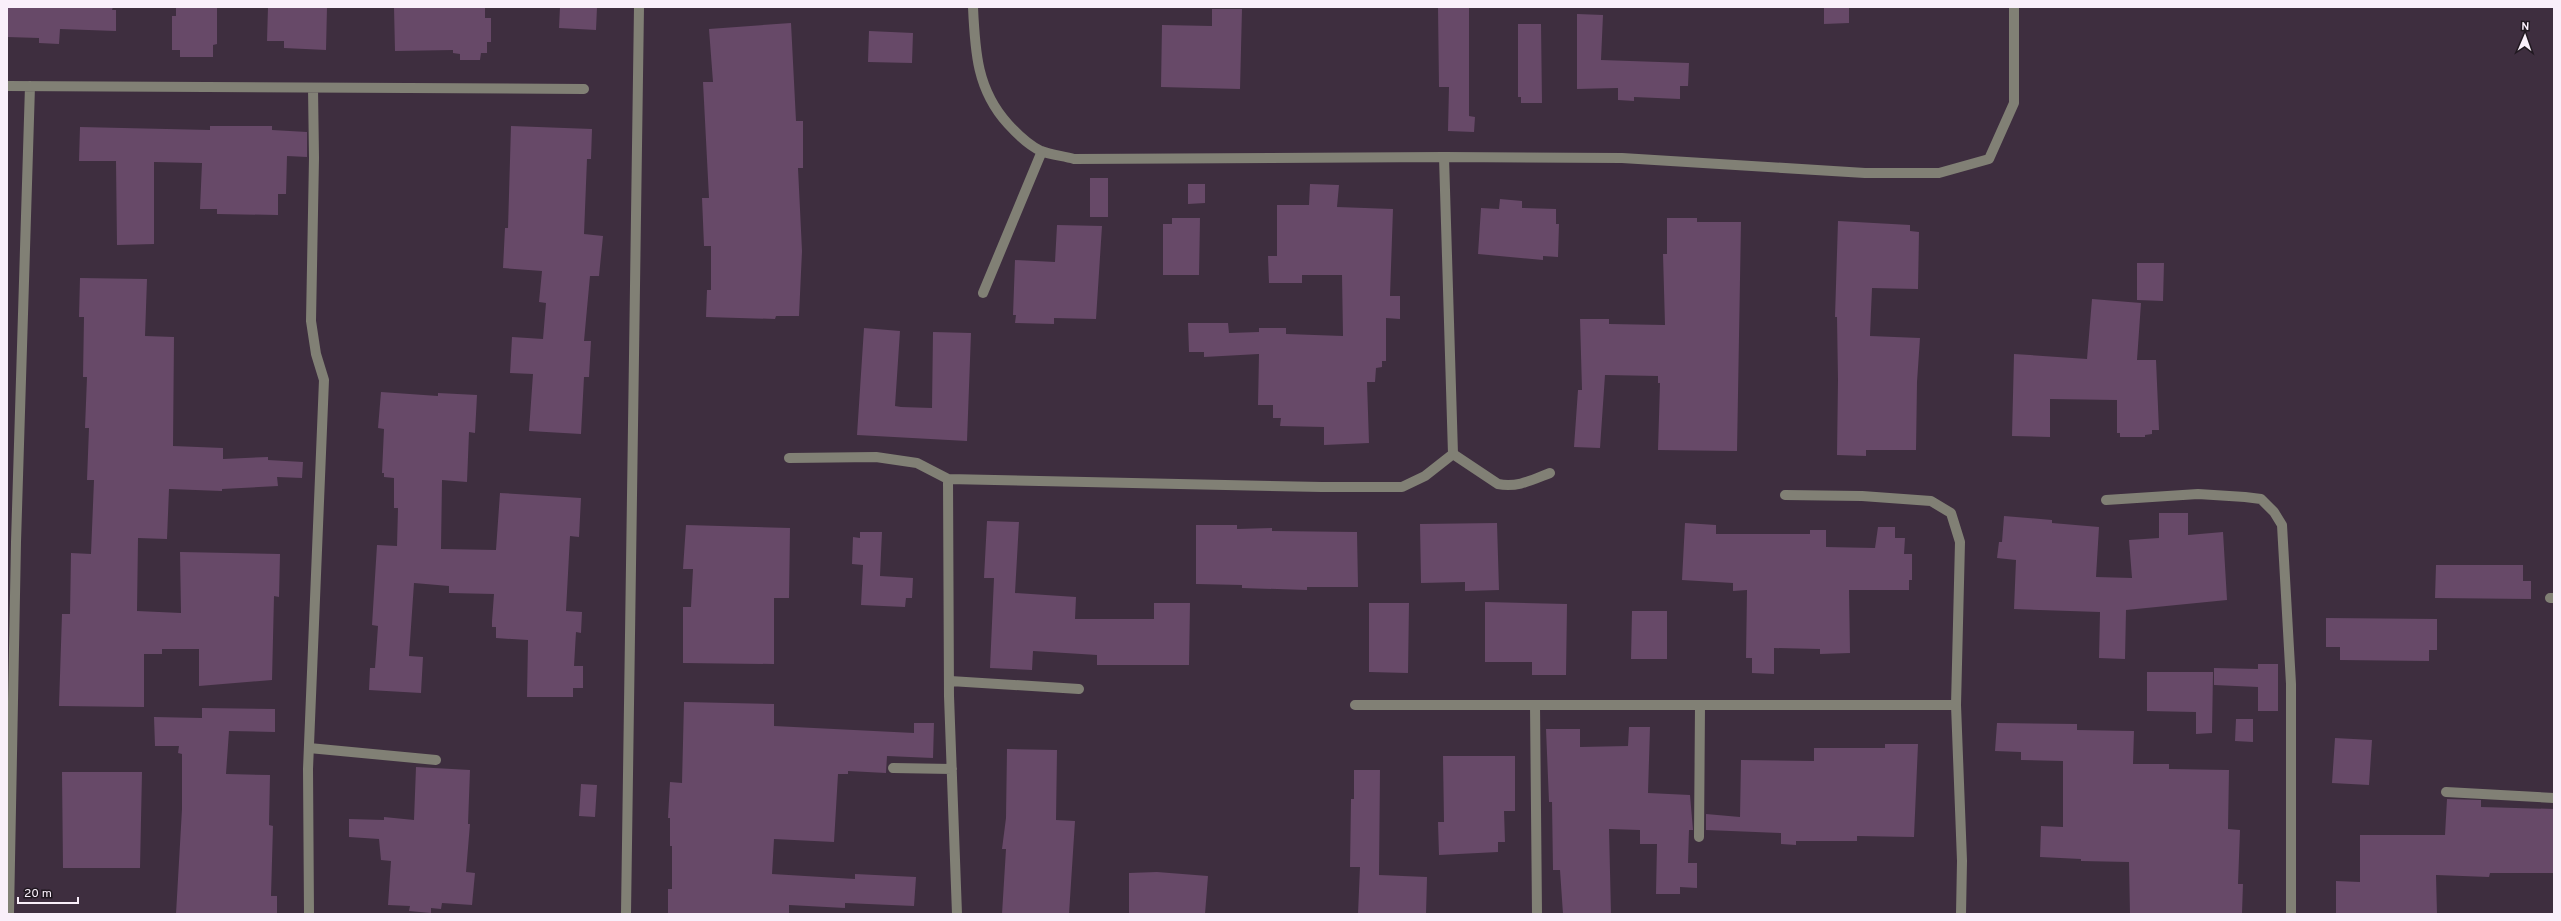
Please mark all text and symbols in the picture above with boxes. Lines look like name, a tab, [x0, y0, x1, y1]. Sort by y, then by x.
north arrow	[2505, 16, 2545, 56]
text: N	[2521, 20, 2530, 34]
scale bar	[18, 879, 78, 905]
text: 20 m	[24, 886, 52, 902]

